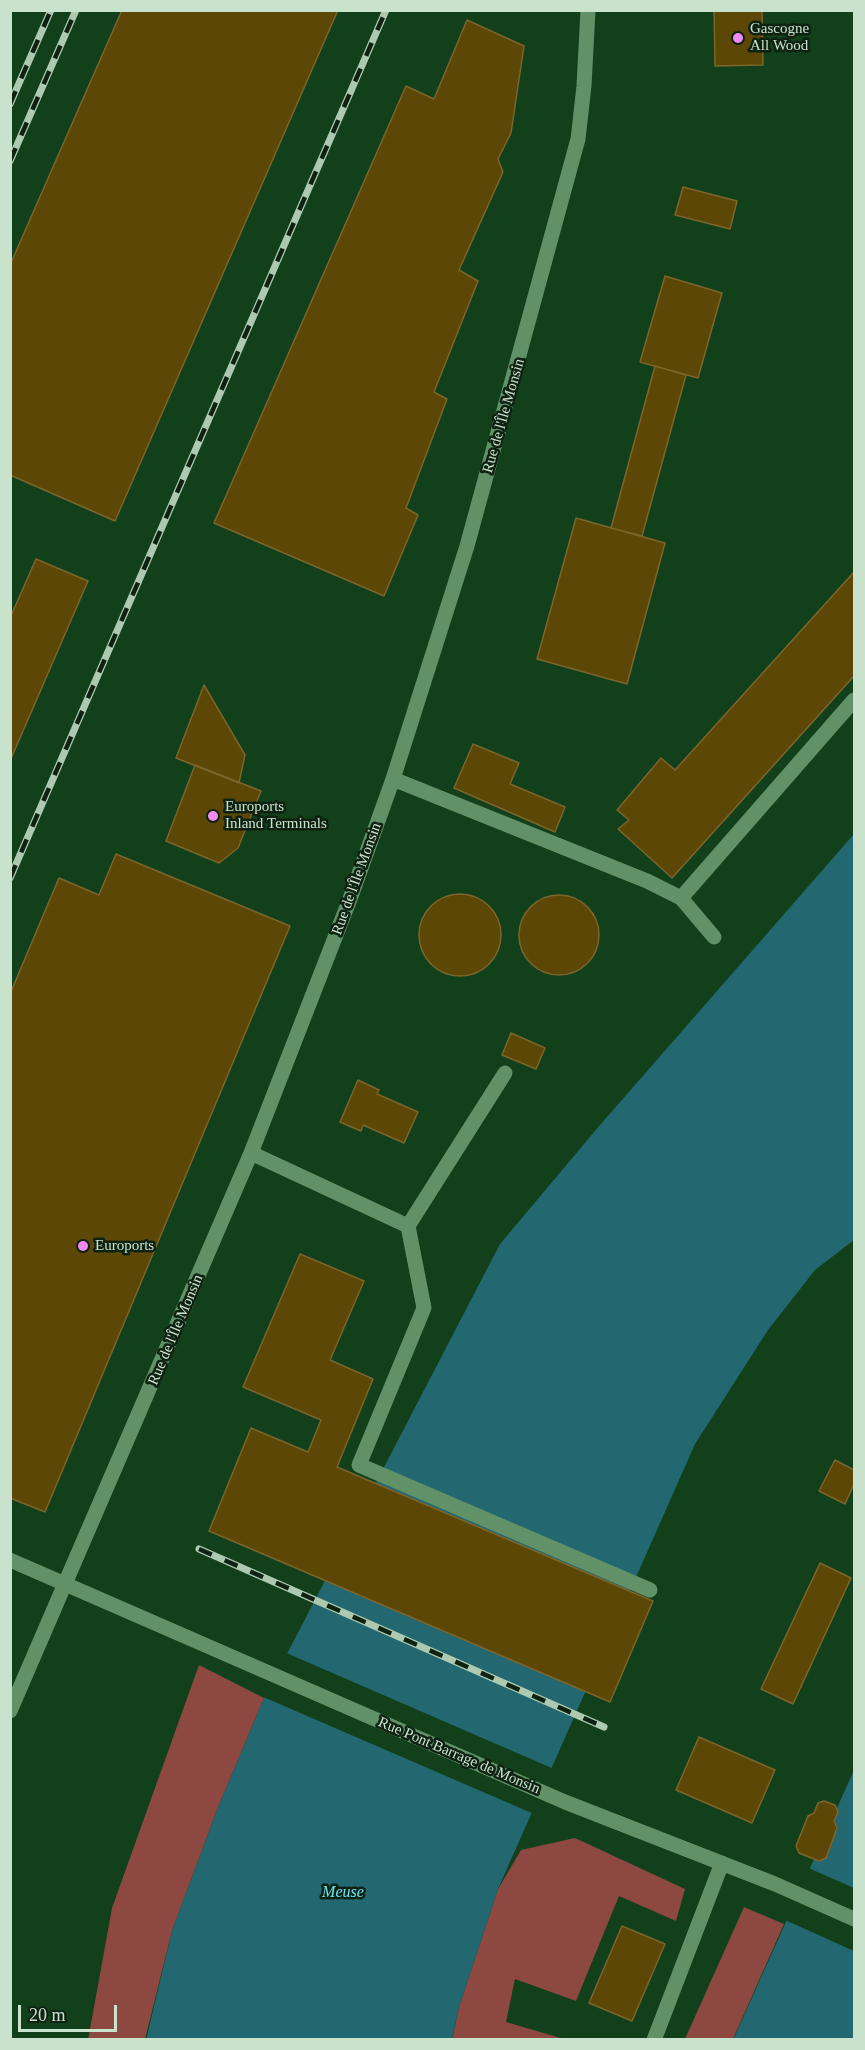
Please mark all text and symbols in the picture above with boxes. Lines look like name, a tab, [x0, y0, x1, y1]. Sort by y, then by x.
place label: Gascogne All Wood	[750, 20, 809, 55]
marker: Gascogne All Wood	[731, 31, 745, 45]
street label: Rue de l'Île Monsin	[479, 357, 529, 475]
place label: Euroports Inland Terminals	[225, 798, 327, 833]
marker: Euroports Inland Terminals	[206, 809, 220, 823]
street label: Rue de l'Île Monsin	[328, 820, 386, 938]
place label: Euroports	[95, 1237, 154, 1255]
marker: Euroports	[76, 1239, 90, 1253]
street label: Rue de l'Île Monsin	[145, 1272, 207, 1388]
street label: Rue Pont Barrage de Monsin	[375, 1714, 543, 1798]
water label: Meuse	[322, 1883, 364, 1903]
scale bar	[21, 1993, 120, 2031]
text: 20 m	[29, 2005, 66, 2025]

